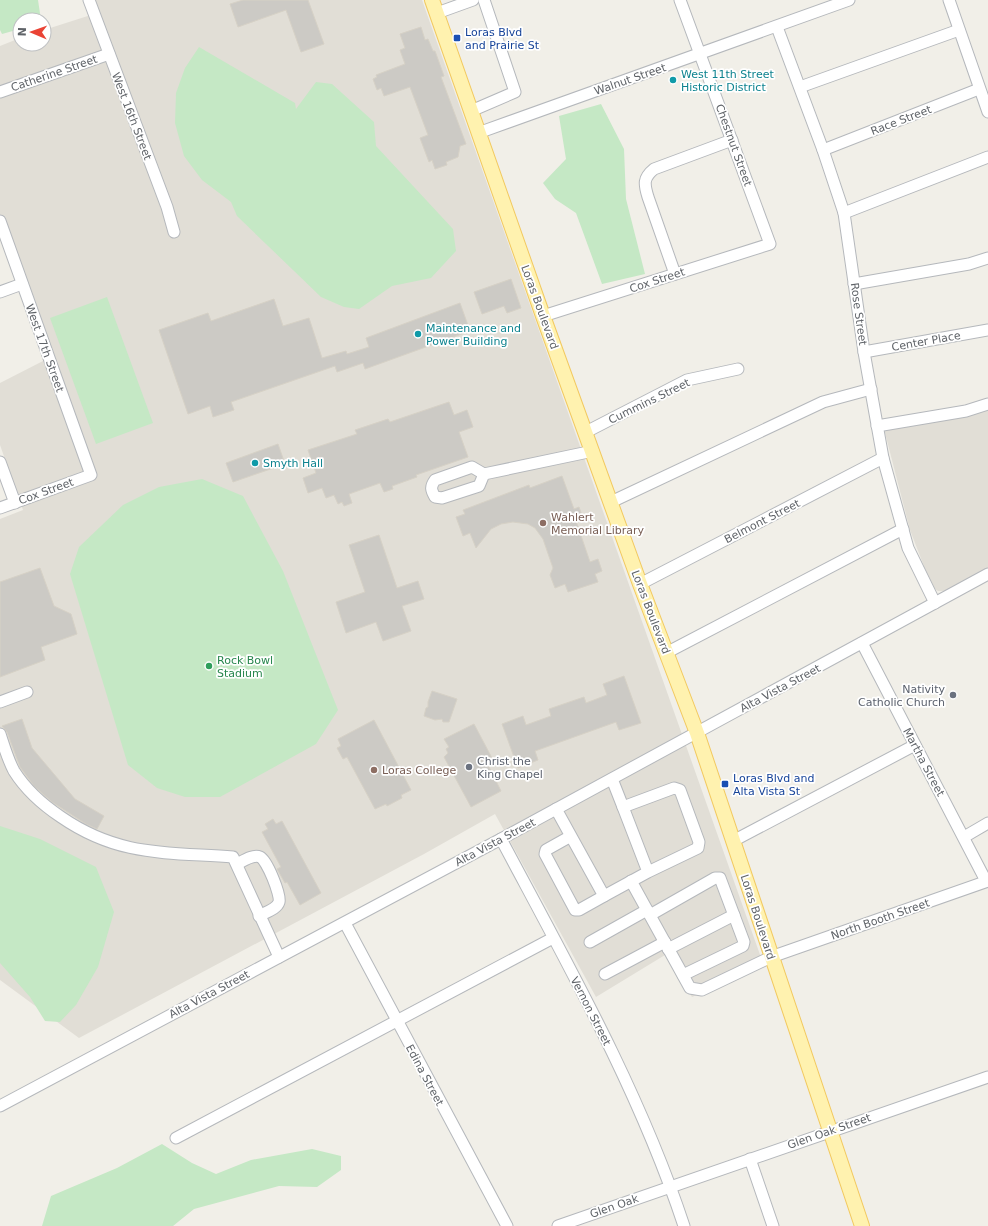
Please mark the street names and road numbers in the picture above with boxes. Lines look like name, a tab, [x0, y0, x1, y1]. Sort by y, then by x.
street label: Catherine Street	[9, 52, 100, 94]
street label: Walnut Street	[593, 61, 668, 98]
street label: West 16th Street	[109, 71, 154, 162]
street label: Chestnut Street	[713, 102, 755, 189]
street label: Race Street	[869, 103, 934, 138]
street label: Loras Boulevard	[518, 263, 561, 351]
street label: Cox Street	[628, 265, 687, 296]
street label: Rose Street	[848, 282, 869, 347]
street label: West 17th Street	[23, 302, 67, 395]
street label: Center Place	[891, 329, 962, 354]
street label: Cummins Street	[606, 376, 693, 427]
street label: Cox Street	[17, 475, 76, 507]
street label: Belmont Street	[722, 496, 803, 546]
street label: Loras Boulevard	[629, 568, 673, 656]
street label: Alta Vista Street	[738, 661, 823, 715]
street label: Martha Street	[900, 726, 947, 799]
street label: Alta Vista Street	[453, 815, 538, 869]
street label: Loras Boulevard	[738, 873, 777, 961]
street label: North Booth Street	[829, 896, 932, 942]
street label: Alta Vista Street	[167, 967, 252, 1021]
street label: Vernon Street	[568, 975, 614, 1048]
street label: Edina Street	[403, 1042, 446, 1109]
street label: Glen Oak Street	[786, 1111, 873, 1152]
street label: Glen Oak	[588, 1192, 641, 1221]

